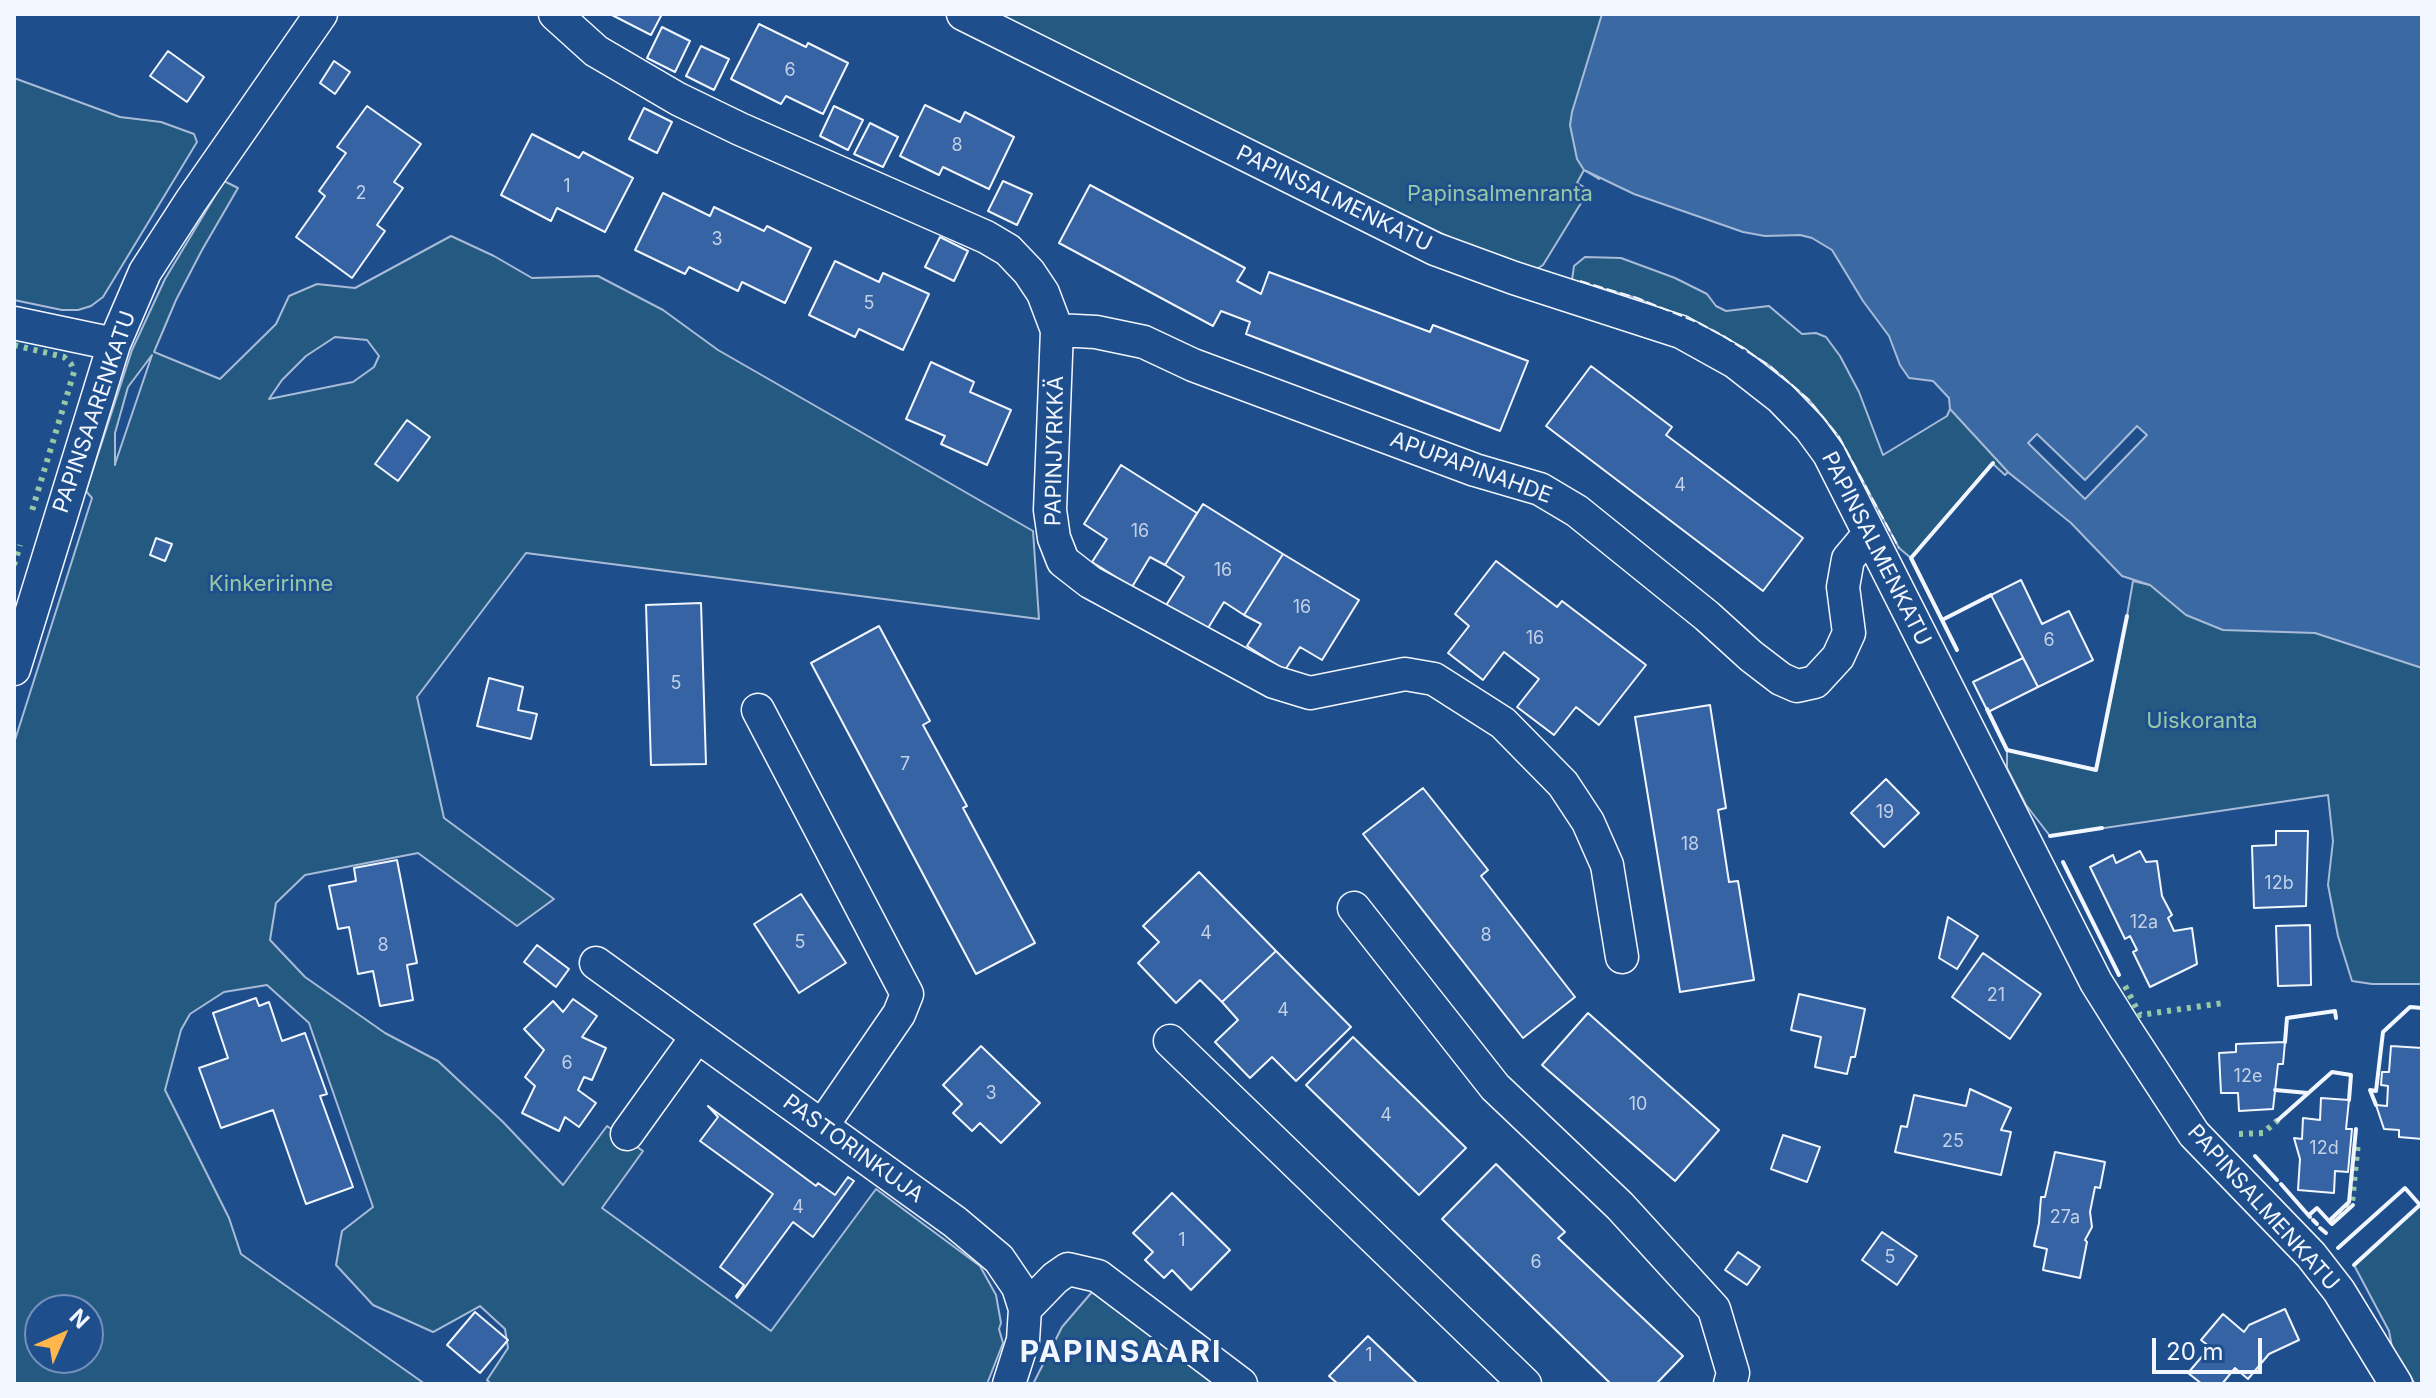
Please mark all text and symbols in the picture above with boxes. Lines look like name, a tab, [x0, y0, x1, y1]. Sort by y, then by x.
house number: 6	[784, 60, 796, 82]
house number: 8	[951, 135, 963, 157]
street label: PAPINSALMENKATU	[1232, 140, 1436, 258]
house number: 1	[563, 176, 571, 198]
park label: Papinsalmenranta	[1407, 181, 1593, 207]
house number: 2	[356, 183, 366, 205]
house number: 3	[711, 229, 723, 251]
house number: 5	[864, 293, 874, 315]
street label: PAPINSAARENKATU	[48, 308, 142, 516]
street label: PAPINJYRKKÄ	[1040, 376, 1070, 526]
street label: APUPAPINAHDE	[1386, 426, 1556, 510]
street label: PAPINSALMENKATU	[1816, 448, 1936, 650]
house number: 4	[1674, 475, 1686, 497]
house number: 16	[1131, 521, 1149, 543]
house number: 16	[1214, 560, 1232, 582]
park label: Kinkeririnne	[209, 571, 333, 597]
house number: 16	[1293, 597, 1311, 619]
house number: 16	[1526, 628, 1544, 650]
house number: 6	[2043, 630, 2055, 652]
house number: 5	[671, 673, 681, 695]
park label: Uiskoranta	[2146, 708, 2258, 734]
house number: 7	[900, 754, 910, 776]
house number: 19	[1876, 802, 1894, 824]
house number: 18	[1681, 834, 1699, 856]
house number: 12b	[2264, 873, 2294, 895]
house number: 12a	[2130, 912, 2158, 934]
house number: 4	[1200, 923, 1212, 945]
house number: 8	[1480, 925, 1492, 947]
house number: 5	[795, 932, 805, 954]
house number: 8	[377, 935, 389, 957]
house number: 21	[1987, 985, 2005, 1007]
house number: 4	[1277, 1000, 1289, 1022]
house number: 6	[561, 1053, 573, 1075]
house number: 12e	[2234, 1066, 2262, 1088]
house number: 3	[985, 1083, 997, 1105]
street label: PASTORINKUJA	[778, 1089, 928, 1209]
house number: 10	[1629, 1094, 1647, 1116]
house number: 4	[1380, 1105, 1392, 1127]
street label: PAPINSALMENKATU	[2182, 1120, 2344, 1296]
house number: 25	[1942, 1131, 1964, 1153]
house number: 12d	[2309, 1138, 2339, 1160]
house number: 4	[792, 1197, 804, 1219]
house number: 27a	[2050, 1207, 2080, 1229]
house number: 1	[1178, 1230, 1186, 1252]
house number: 5	[1885, 1247, 1895, 1269]
house number: 6	[1530, 1252, 1542, 1274]
north arrow	[24, 1294, 104, 1374]
text: N	[64, 1303, 95, 1334]
scale bar	[2156, 1322, 2266, 1372]
district label: PAPINSAARI	[1020, 1335, 1222, 1371]
text: 20 m	[2166, 1337, 2224, 1366]
house number: 1	[1365, 1345, 1373, 1367]

